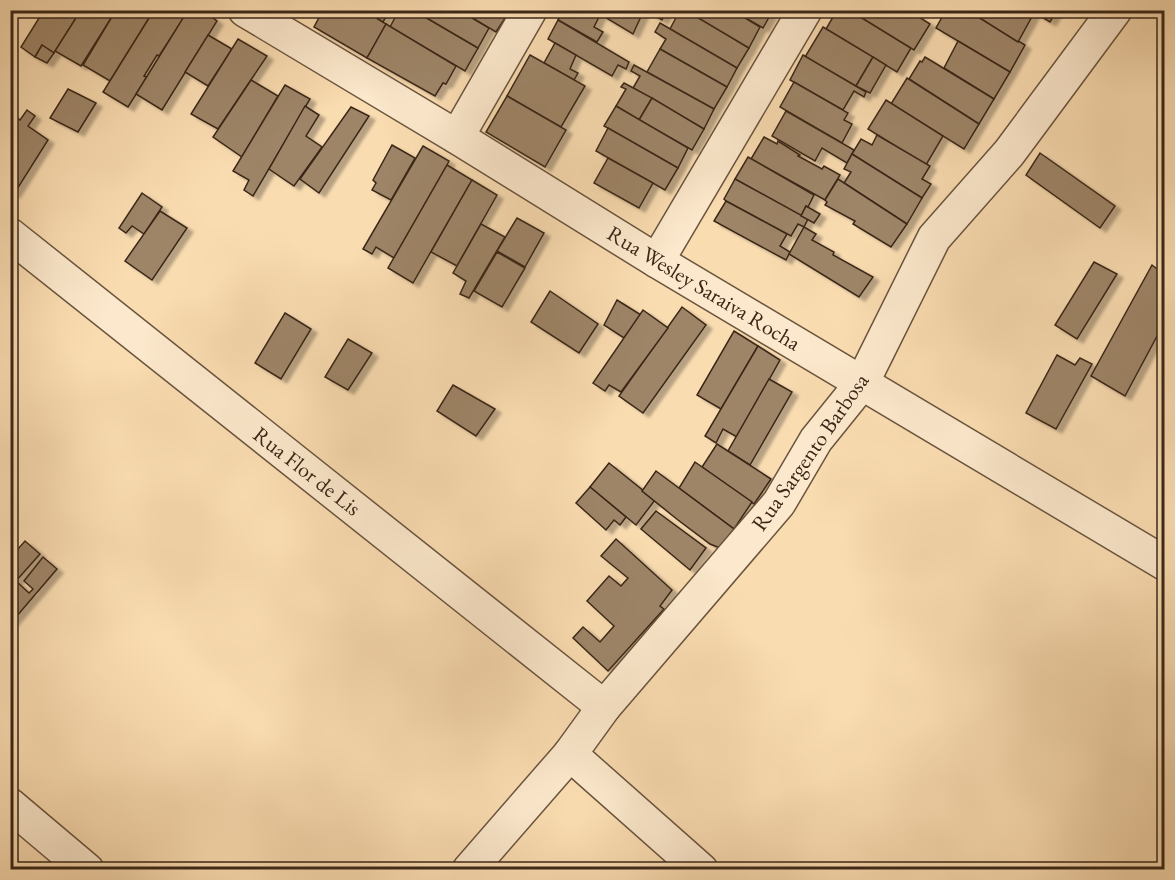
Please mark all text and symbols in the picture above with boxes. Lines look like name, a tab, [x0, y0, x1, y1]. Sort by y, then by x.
street label: Rua Wesley Saraiva Rocha	[602, 219, 806, 357]
street label: Rua Sargento Barbosa	[745, 367, 875, 536]
street label: Rua Flor de Lis	[247, 420, 367, 522]

